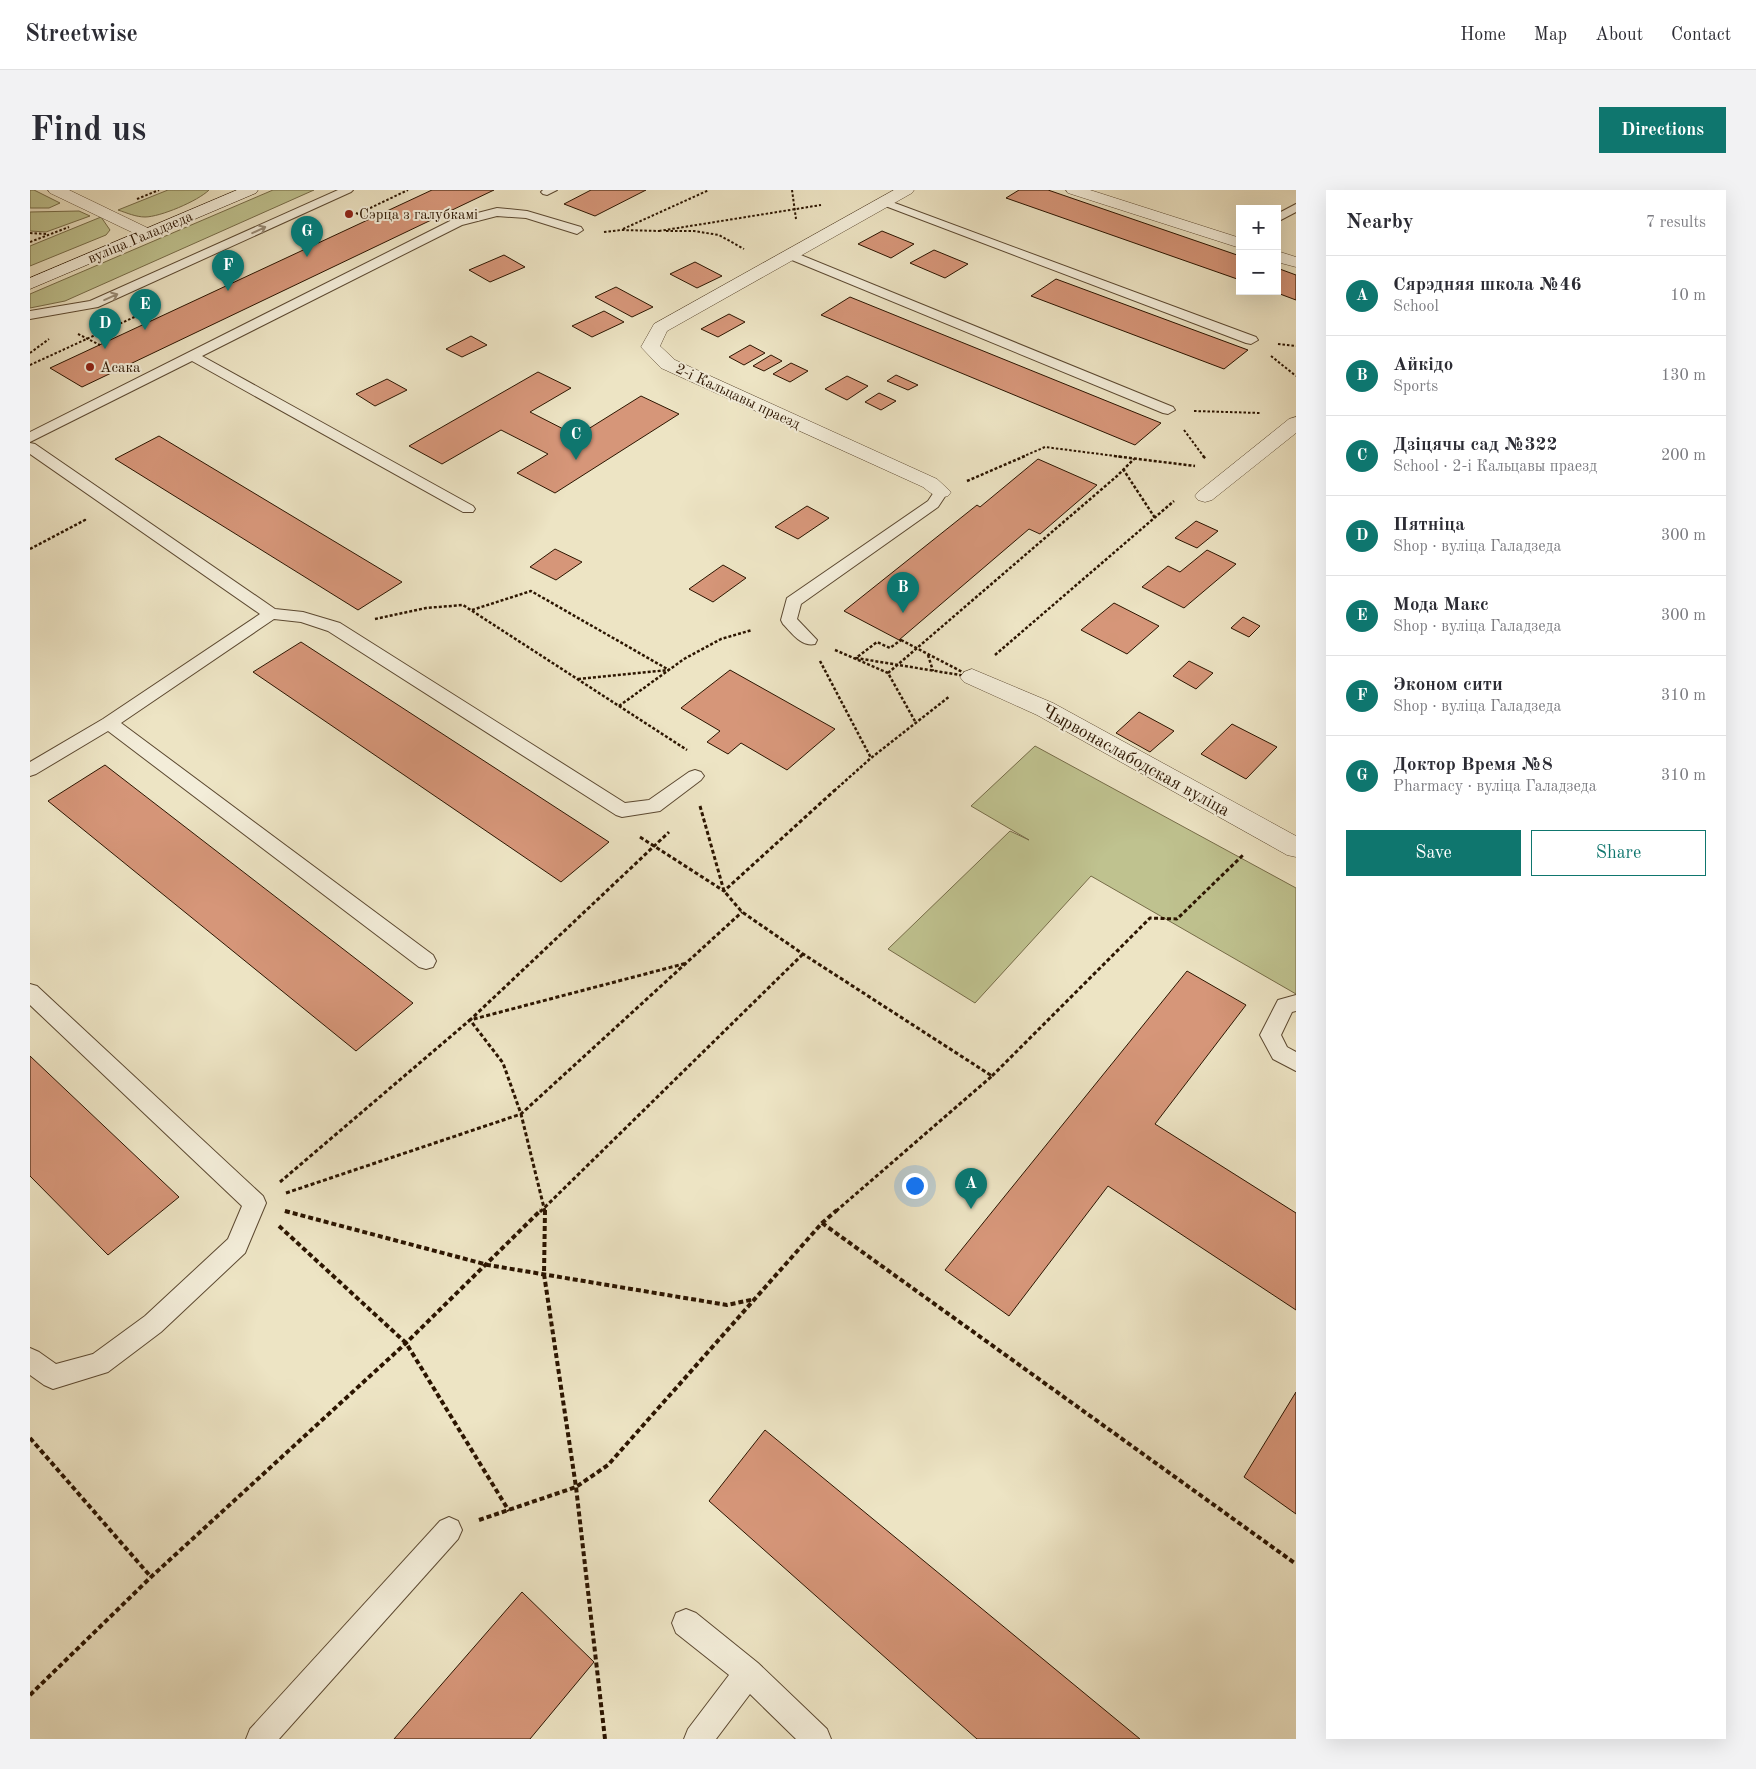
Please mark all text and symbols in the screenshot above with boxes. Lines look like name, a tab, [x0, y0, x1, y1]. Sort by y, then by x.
text: Streetwise	[25, 23, 138, 47]
text: Home	[1460, 26, 1506, 44]
text: Map	[1534, 26, 1567, 44]
text: About	[1595, 26, 1643, 44]
text: Contact	[1671, 26, 1731, 44]
button: Directions	[1599, 107, 1726, 153]
text: Find us	[30, 113, 146, 148]
map controls	[1236, 205, 1281, 295]
button: +	[1236, 205, 1281, 250]
marker: Сэрца з галубкамі	[343, 208, 355, 220]
place label: Сэрца з галубкамі	[359, 208, 478, 223]
street label: вуліца Галадзеда	[86, 209, 196, 267]
text: Nearby	[1346, 212, 1414, 233]
text: 7 results	[1646, 215, 1706, 231]
pin: G	[291, 216, 323, 257]
one-way arrow	[251, 225, 266, 234]
pin: F	[212, 250, 244, 291]
button: −	[1236, 250, 1281, 295]
text: Сярэдняя школа №46	[1393, 276, 1582, 295]
text: A	[1356, 288, 1368, 304]
text: 10 m	[1670, 288, 1706, 304]
pin: E	[129, 289, 161, 330]
one-way arrow	[103, 291, 118, 301]
text: School	[1393, 299, 1439, 315]
pin: D	[89, 308, 121, 349]
text: Айкідо	[1393, 356, 1453, 375]
marker: Асака	[84, 361, 96, 373]
place label: Асака	[100, 361, 141, 376]
street label: 2-і Кальцавы праезд	[673, 362, 803, 433]
text: B	[1356, 368, 1368, 384]
text: 130 m	[1661, 368, 1706, 384]
text: Sports	[1393, 379, 1438, 395]
pin: C	[560, 419, 592, 460]
text: Дзіцячы сад №322	[1393, 436, 1558, 455]
text: C	[1357, 448, 1367, 464]
text: 200 m	[1661, 448, 1706, 464]
text: School · 2-і Кальцавы праезд	[1393, 459, 1597, 475]
text: Пятніца	[1393, 516, 1465, 535]
text: D	[1356, 528, 1368, 544]
text: 300 m	[1661, 528, 1706, 544]
text: Shop · вуліца Галадзеда	[1393, 539, 1561, 555]
pin: B	[887, 572, 919, 613]
text: Мода Макс	[1393, 596, 1489, 615]
text: E	[1356, 608, 1368, 624]
text: 300 m	[1661, 608, 1706, 624]
text: Shop · вуліца Галадзеда	[1393, 619, 1561, 635]
text: Эконом сити	[1393, 676, 1503, 695]
text: F	[1357, 688, 1367, 704]
text: 310 m	[1661, 688, 1706, 704]
text: Shop · вуліца Галадзеда	[1393, 699, 1561, 715]
street label: Чырвонаслабодская вуліца	[1039, 702, 1233, 820]
text: Доктор Время №8	[1393, 756, 1553, 775]
text: G	[1356, 768, 1368, 784]
text: 310 m	[1661, 768, 1706, 784]
text: Pharmacy · вуліца Галадзеда	[1393, 779, 1597, 795]
button: Save	[1346, 830, 1521, 876]
button: Share	[1531, 830, 1706, 876]
pin: A	[955, 1168, 987, 1209]
your location	[902, 1173, 928, 1199]

